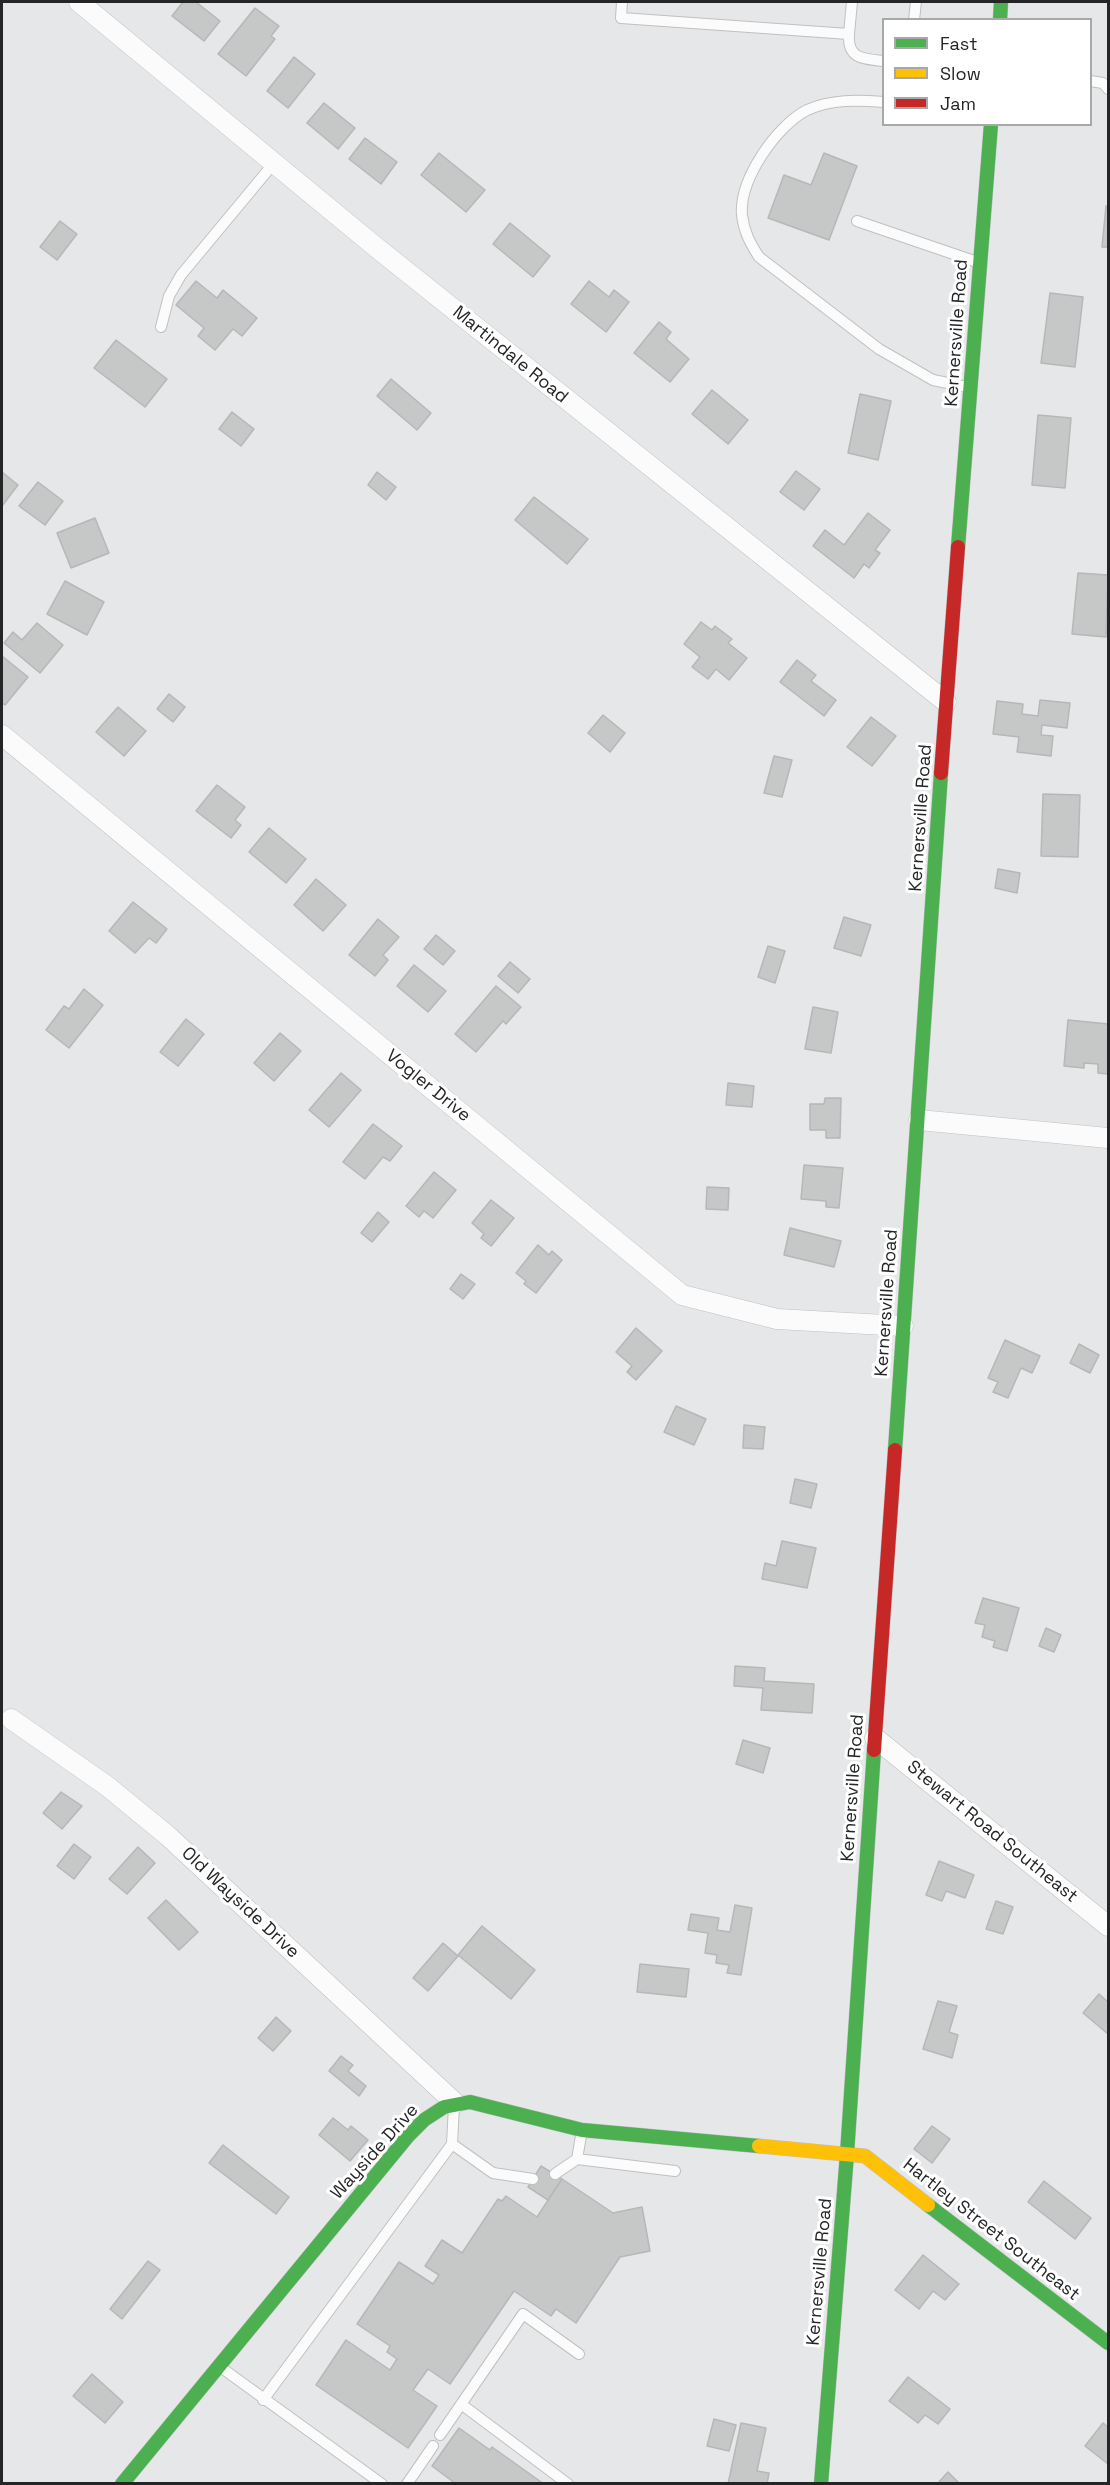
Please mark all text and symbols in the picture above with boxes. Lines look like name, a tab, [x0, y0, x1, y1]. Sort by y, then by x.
legend	[882, 18, 1092, 126]
text: Fast	[940, 32, 977, 55]
text: Slow	[940, 62, 981, 85]
text: Jam	[940, 92, 976, 115]
street label: Kernersville Road	[941, 258, 973, 408]
street label: Martindale Road	[448, 302, 572, 408]
street label: Kernersville Road	[905, 743, 937, 893]
street label: Vogler Drive	[381, 1045, 475, 1127]
street label: Kernersville Road	[871, 1228, 903, 1378]
street label: Kernersville Road	[837, 1713, 869, 1863]
street label: Stewart Road Southeast	[902, 1756, 1082, 1908]
street label: Old Wayside Drive	[177, 1843, 303, 1963]
street label: Wayside Drive	[327, 2100, 423, 2204]
street label: Hartley Street Southeast	[898, 2154, 1084, 2306]
street label: Kernersville Road	[803, 2197, 837, 2347]

